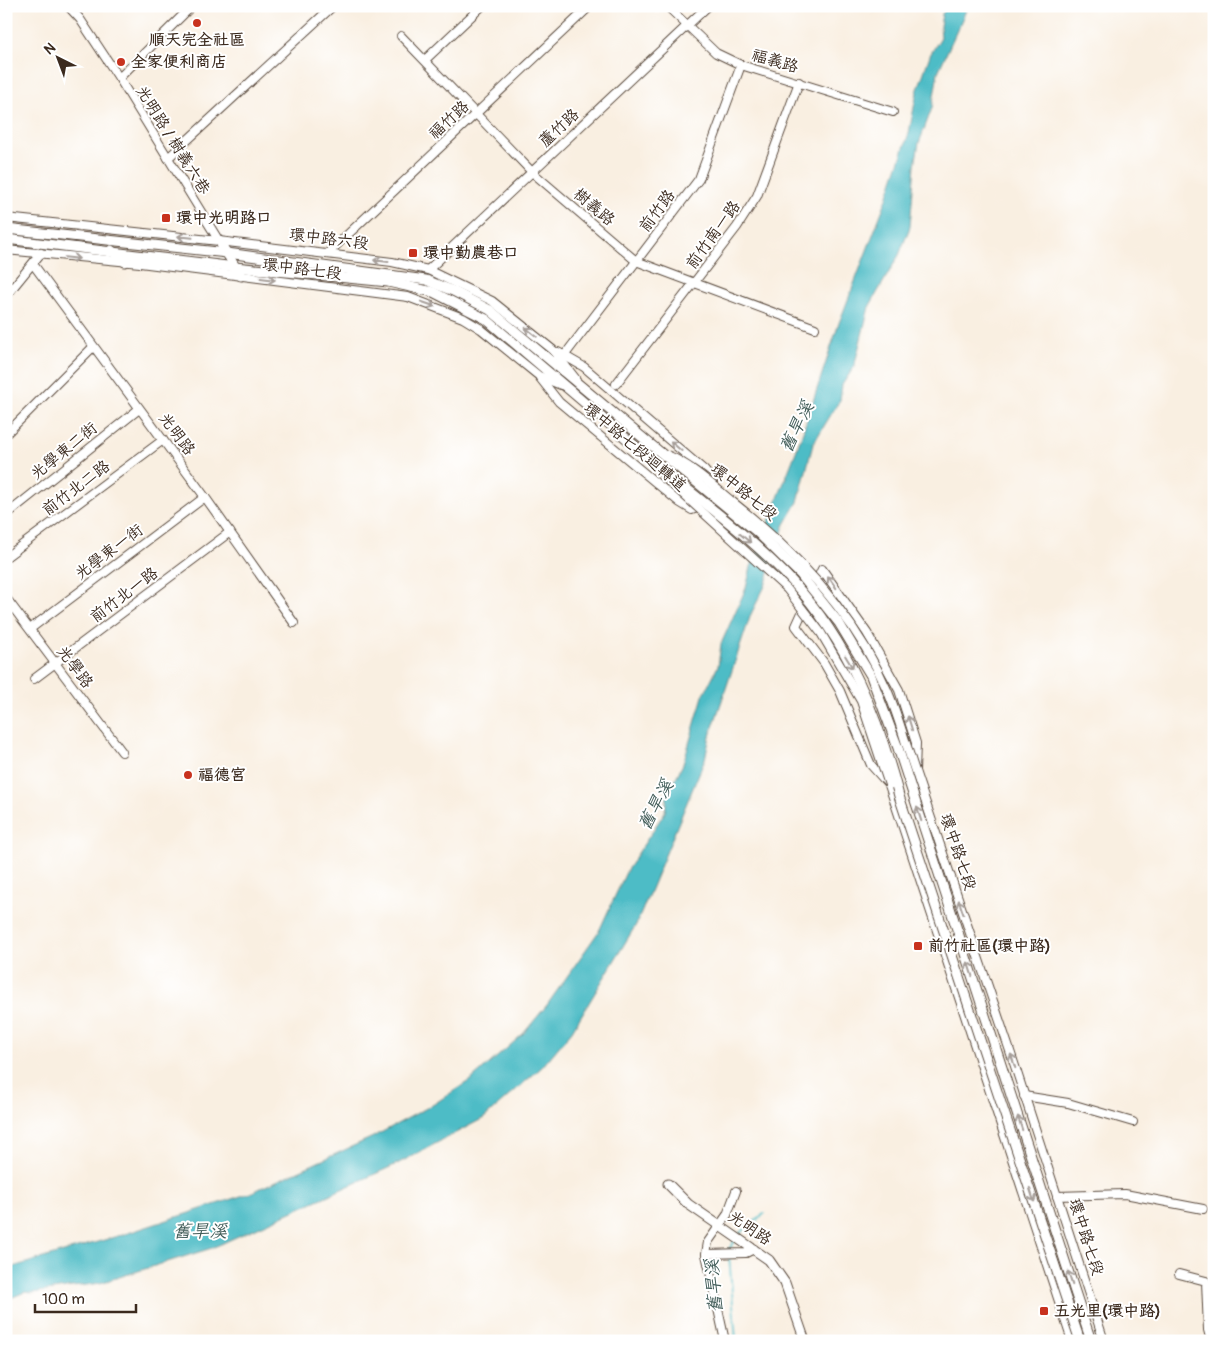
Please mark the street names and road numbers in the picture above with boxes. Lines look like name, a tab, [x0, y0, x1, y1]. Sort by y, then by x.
street label: 福義路	[749, 45, 801, 77]
street label: 光明路 / 樹義六巷	[131, 82, 215, 198]
street label: 福竹路	[425, 96, 473, 144]
street label: 蘆竹路	[535, 104, 583, 152]
street label: 樹義路	[569, 184, 619, 230]
street label: 前竹路	[635, 186, 679, 236]
street label: 前竹南一路	[681, 197, 745, 273]
street label: 環中路六段	[288, 224, 370, 254]
street label: 環中路七段	[261, 254, 343, 284]
street label: 環中路七段迴轉道	[580, 398, 690, 496]
street label: 光明路	[155, 409, 199, 459]
street label: 光學東二街	[27, 418, 101, 484]
street label: 前竹北二路	[38, 456, 114, 520]
street label: 環中路七段	[707, 459, 781, 525]
street label: 光學東一街	[71, 520, 147, 584]
street label: 前竹北一路	[86, 563, 162, 627]
street label: 光學路	[53, 642, 97, 692]
street label: 環中路七段	[936, 811, 980, 893]
street label: 環中路七段	[1064, 1196, 1108, 1278]
street label: 光明路	[725, 1206, 775, 1250]

